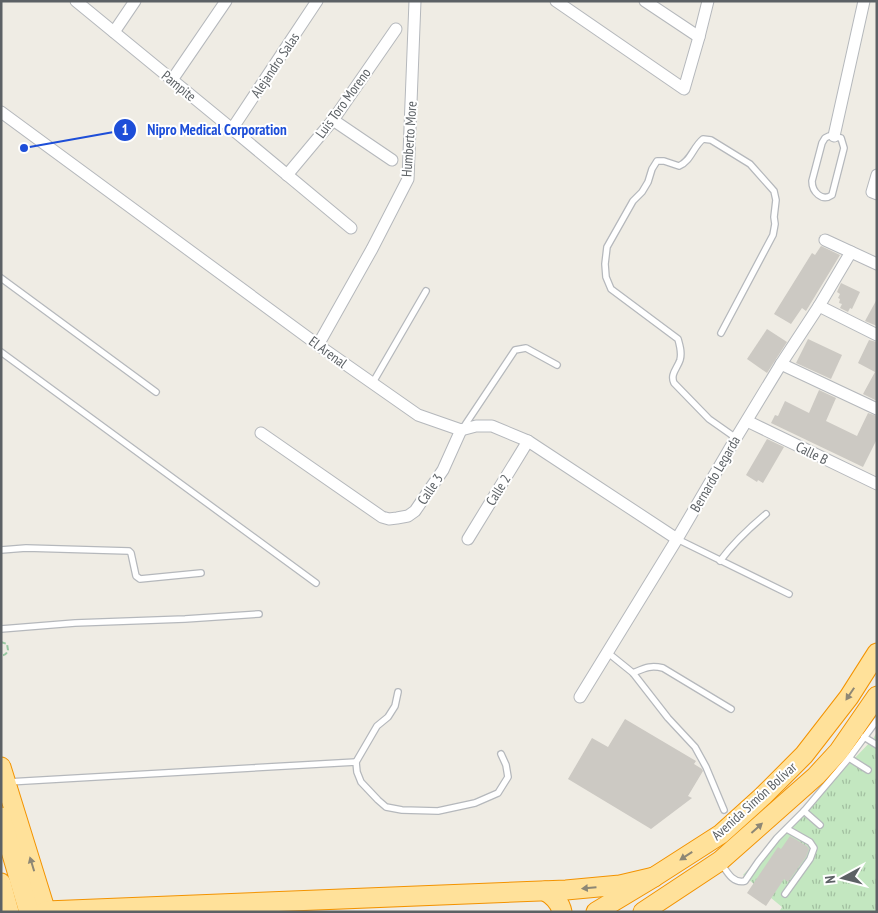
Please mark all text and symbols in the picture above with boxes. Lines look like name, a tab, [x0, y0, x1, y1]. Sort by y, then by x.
street label: Alejandro Salas	[247, 29, 303, 101]
street label: Luis Toro Moreno	[311, 64, 375, 142]
street label: Pampite	[158, 67, 200, 105]
street label: Humberto More	[397, 100, 421, 178]
callout: Nipro Medical Corporation	[112, 115, 297, 145]
text: 1	[121, 120, 129, 139]
text: Nipro Medical Corporation	[147, 120, 287, 139]
street label: El Arenal	[305, 332, 351, 372]
street label: Bernardo Legarda	[686, 433, 744, 515]
street label: Calle B	[793, 438, 831, 468]
street label: Calle 3	[413, 470, 447, 508]
street label: Calle 2	[482, 471, 514, 509]
one-way arrow	[845, 687, 855, 701]
street label: Avenida Simón Bolívar	[708, 758, 800, 844]
one-way arrow	[750, 823, 763, 834]
one-way arrow	[680, 851, 693, 861]
north arrow	[818, 853, 868, 903]
one-way arrow	[27, 857, 35, 872]
text: N	[821, 875, 839, 884]
one-way arrow	[581, 884, 597, 892]

